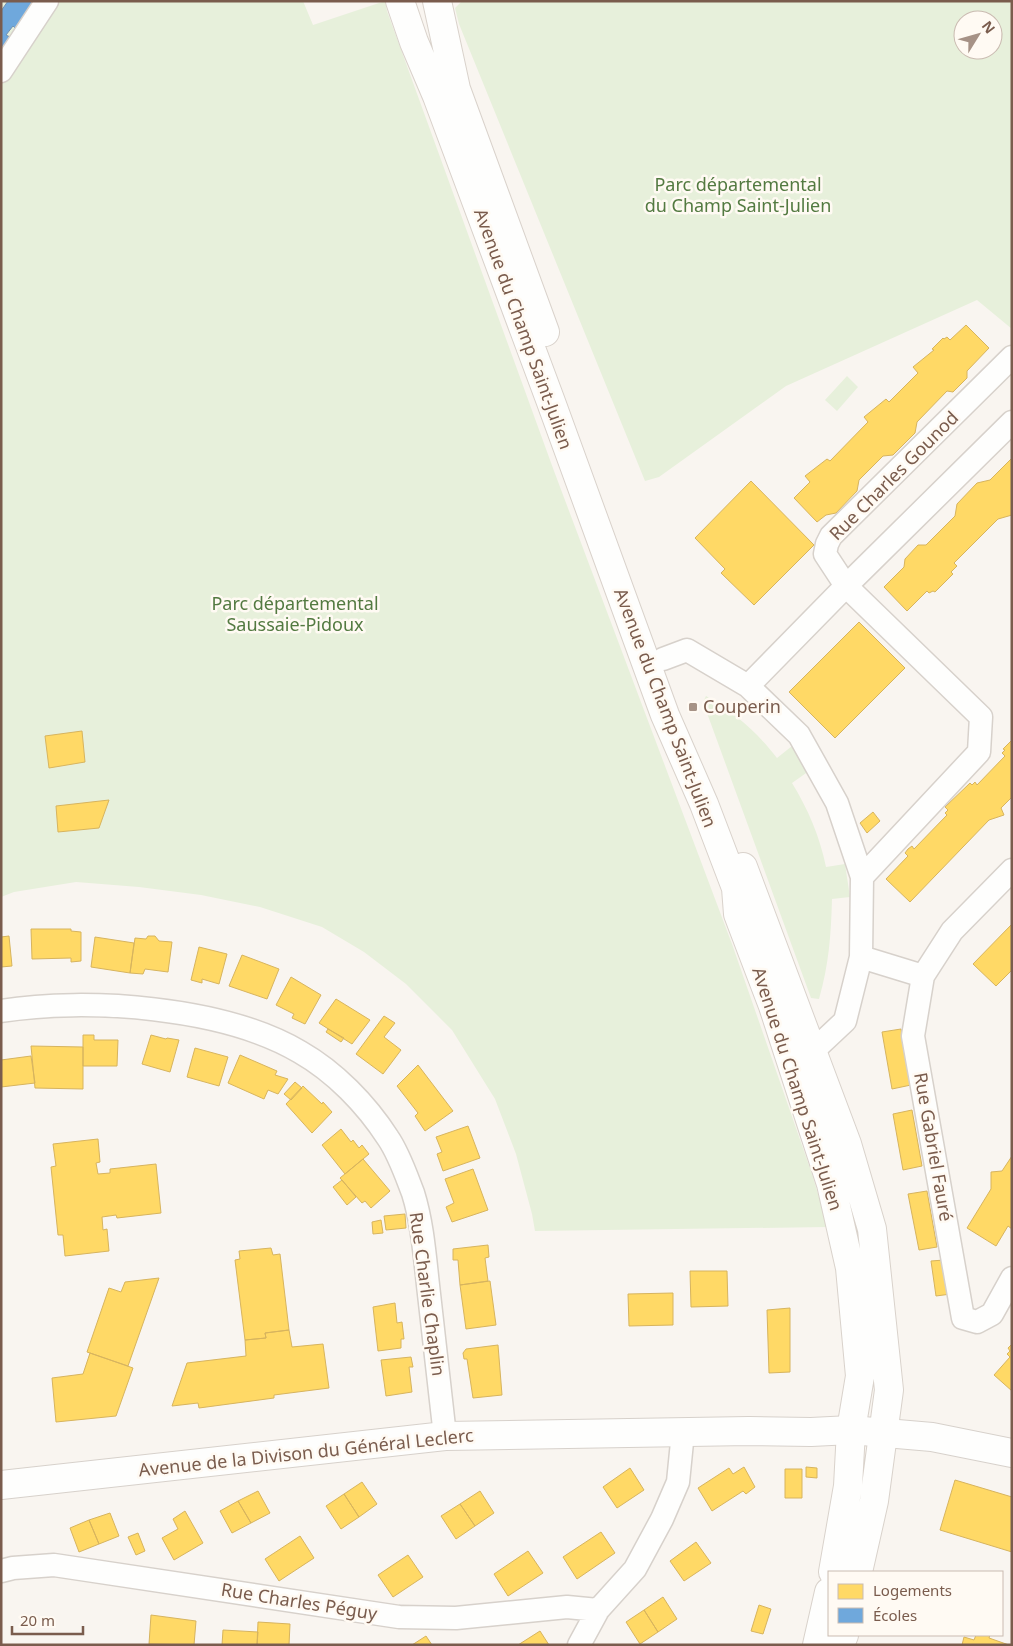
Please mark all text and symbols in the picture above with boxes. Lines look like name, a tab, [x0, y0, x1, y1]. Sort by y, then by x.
north arrow	[953, 10, 1003, 60]
text: N	[978, 17, 1000, 37]
park label: Parc départemental du Champ Saint-Julien	[645, 172, 831, 217]
street label: Avenue du Champ Saint-Julien	[469, 205, 579, 452]
street label: Rue Charles Gounod	[823, 405, 963, 545]
street label: Avenue du Champ Saint-Julien	[609, 585, 723, 831]
park label: Parc départemental Saussaie-Pidoux	[211, 591, 379, 636]
place label: Couperin	[703, 694, 781, 718]
marker: Couperin	[687, 701, 699, 713]
street label: Avenue du Champ Saint-Julien	[747, 964, 849, 1213]
street label: Rue Gabriel Fauré	[909, 1070, 959, 1223]
street label: Rue Charlie Chaplin	[405, 1210, 451, 1377]
street label: Avenue de la Divison du Général Leclerc	[137, 1422, 475, 1482]
legend	[828, 1571, 1003, 1636]
street label: Rue Charles Péguy	[219, 1577, 380, 1625]
text: Logements	[873, 1580, 952, 1600]
scale bar	[12, 1604, 84, 1636]
text: Écoles	[873, 1605, 917, 1625]
text: 20 m	[20, 1610, 55, 1630]

